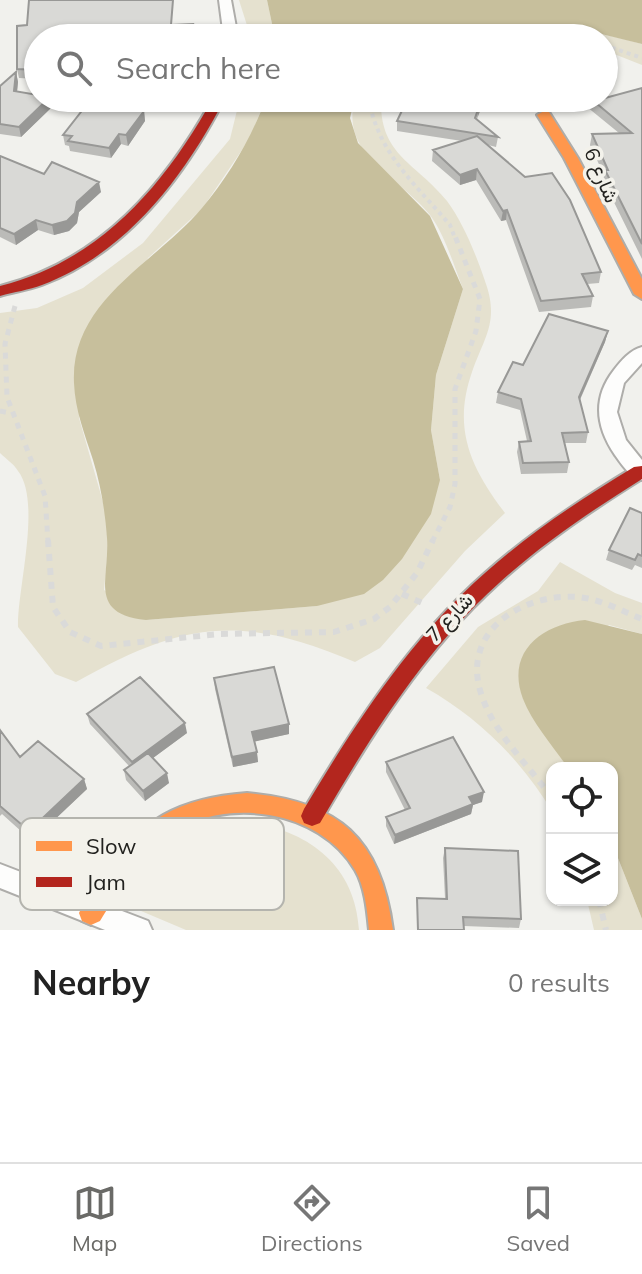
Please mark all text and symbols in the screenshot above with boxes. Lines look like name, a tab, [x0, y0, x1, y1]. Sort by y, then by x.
search box	[24, 24, 618, 112]
icon: search	[52, 46, 96, 90]
text: Search here	[116, 49, 281, 87]
street label: شارع 6	[577, 144, 625, 207]
street label: شارع 7	[420, 587, 479, 648]
map controls	[546, 762, 618, 906]
button: locate	[546, 762, 618, 834]
legend	[20, 818, 284, 910]
text: Slow	[86, 832, 136, 860]
button: layers	[546, 834, 618, 906]
text: Jam	[86, 868, 126, 896]
text: Nearby	[32, 961, 150, 1004]
text: 0 results	[508, 966, 610, 999]
tab: Map	[72, 1181, 117, 1257]
tab: Directions	[261, 1181, 363, 1257]
tab: Saved	[507, 1181, 570, 1257]

